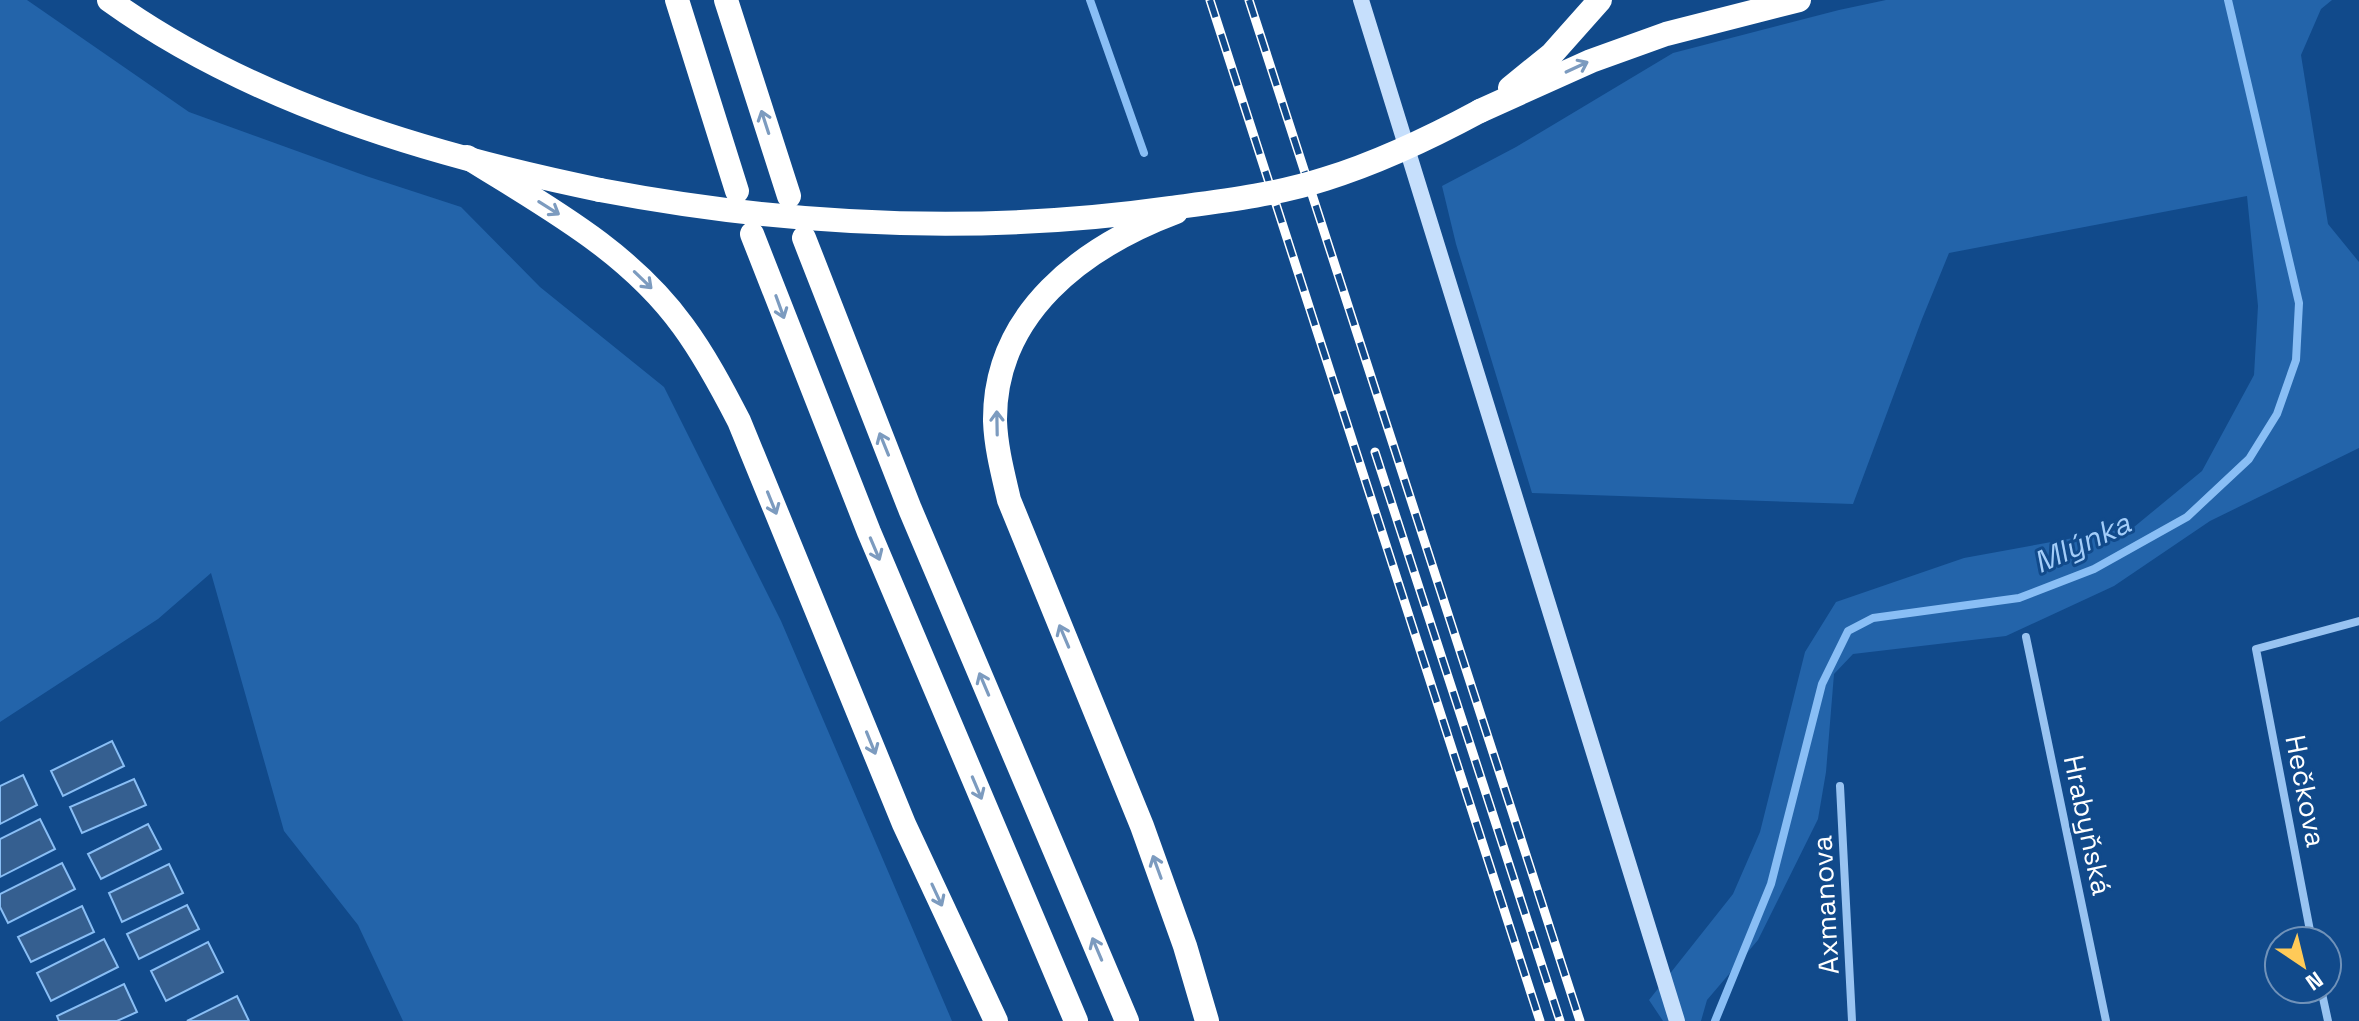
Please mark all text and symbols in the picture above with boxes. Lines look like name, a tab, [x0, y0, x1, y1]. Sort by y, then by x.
one-way arrow	[1564, 59, 1588, 74]
one-way arrow	[757, 110, 771, 135]
one-way arrow	[537, 201, 560, 217]
one-way arrow	[633, 270, 652, 289]
one-way arrow	[774, 294, 788, 319]
one-way arrow	[989, 411, 1004, 437]
one-way arrow	[876, 432, 890, 457]
one-way arrow	[766, 490, 781, 515]
water label: Mlýnka	[2027, 503, 2137, 582]
one-way arrow	[869, 536, 884, 560]
one-way arrow	[1056, 624, 1071, 649]
one-way arrow	[976, 672, 991, 697]
one-way arrow	[865, 730, 879, 755]
street label: Hečkova	[2278, 732, 2334, 850]
street label: Hrabyňská	[2056, 752, 2120, 898]
one-way arrow	[971, 775, 985, 800]
street label: Axmanova	[1803, 835, 1847, 975]
one-way arrow	[1149, 855, 1163, 880]
one-way arrow	[930, 883, 945, 907]
north arrow	[2263, 925, 2343, 1005]
one-way arrow	[1088, 937, 1103, 962]
text: N	[2300, 966, 2329, 997]

